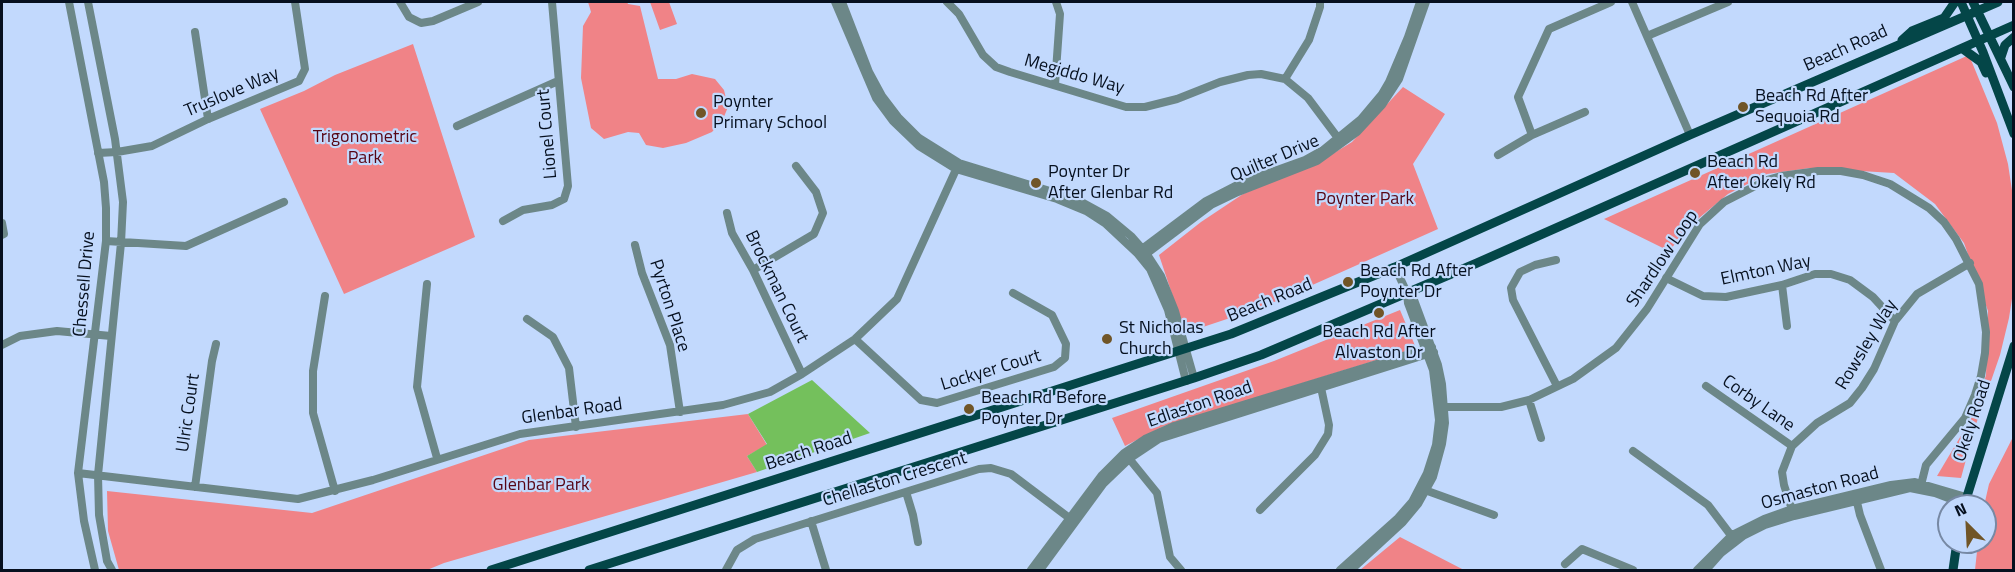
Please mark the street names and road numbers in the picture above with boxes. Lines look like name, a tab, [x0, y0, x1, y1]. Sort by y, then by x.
street label: Beach Road	[1801, 21, 1891, 77]
street label: Megiddo Way	[1021, 50, 1127, 100]
street label: Truslove Way	[182, 63, 282, 123]
street label: Lionel Court	[533, 88, 563, 180]
street label: Quilter Drive	[1227, 131, 1323, 187]
street label: Shardlow Loop	[1623, 206, 1703, 312]
street label: Brockman Court	[740, 227, 812, 347]
street label: Chessell Drive	[70, 230, 100, 338]
street label: Elmton Way	[1719, 251, 1813, 291]
street label: Pyrton Place	[644, 257, 694, 355]
street label: Beach Road	[1224, 274, 1316, 328]
street label: Rowsley Way	[1832, 296, 1902, 394]
street label: Lockyer Court	[938, 346, 1044, 396]
street label: Corby Lane	[1718, 371, 1798, 437]
street label: Ulric Court	[173, 372, 205, 454]
street label: Edlaston Road	[1145, 377, 1255, 433]
street label: Okely Road	[1950, 377, 1996, 465]
street label: Glenbar Road	[520, 394, 624, 430]
street label: Beach Road	[763, 428, 855, 476]
street label: Chellaston Crescent	[820, 448, 970, 512]
street label: Osmaston Road	[1759, 463, 1881, 515]

